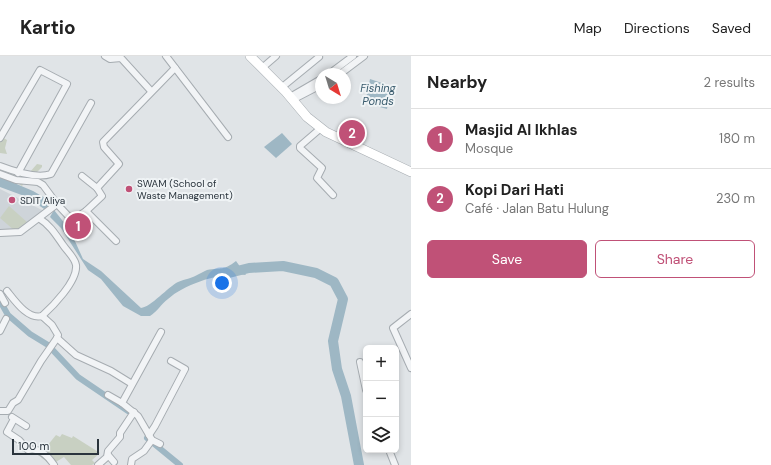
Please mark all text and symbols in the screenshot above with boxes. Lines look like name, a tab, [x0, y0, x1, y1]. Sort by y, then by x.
text: Kartio	[20, 15, 76, 40]
text: Map	[574, 19, 602, 37]
text: Directions	[624, 19, 690, 37]
text: Saved	[712, 19, 751, 37]
north arrow	[315, 68, 351, 104]
text: Nearby	[427, 71, 487, 93]
text: 2 results	[704, 74, 755, 91]
water label: Fishing Ponds	[360, 81, 397, 108]
pin: 2	[339, 118, 365, 148]
text: Masjid Al Ikhlas	[465, 120, 578, 140]
text: 1	[438, 130, 442, 147]
text: 180 m	[719, 130, 755, 147]
text: Mosque	[465, 140, 513, 157]
place label: SWAM (School of Waste Management)	[137, 177, 233, 202]
text: Kopi Dari Hati	[465, 180, 564, 200]
marker: SWAM (School of Waste Management)	[124, 184, 134, 194]
text: 2	[436, 190, 444, 207]
text: 230 m	[716, 190, 755, 207]
place label: SDIT Aliya	[20, 194, 65, 207]
marker: SDIT Aliya	[7, 195, 17, 205]
text: Café · Jalan Batu Hulung	[465, 200, 609, 217]
pin: 1	[65, 211, 91, 241]
button: Save	[427, 240, 587, 278]
button: Share	[595, 240, 755, 278]
your location	[212, 273, 232, 293]
map controls	[363, 345, 399, 453]
button: +	[363, 345, 399, 381]
button: −	[363, 381, 399, 417]
button: layers	[363, 417, 399, 453]
scale bar	[12, 437, 99, 456]
text: 100 m	[18, 439, 49, 453]

